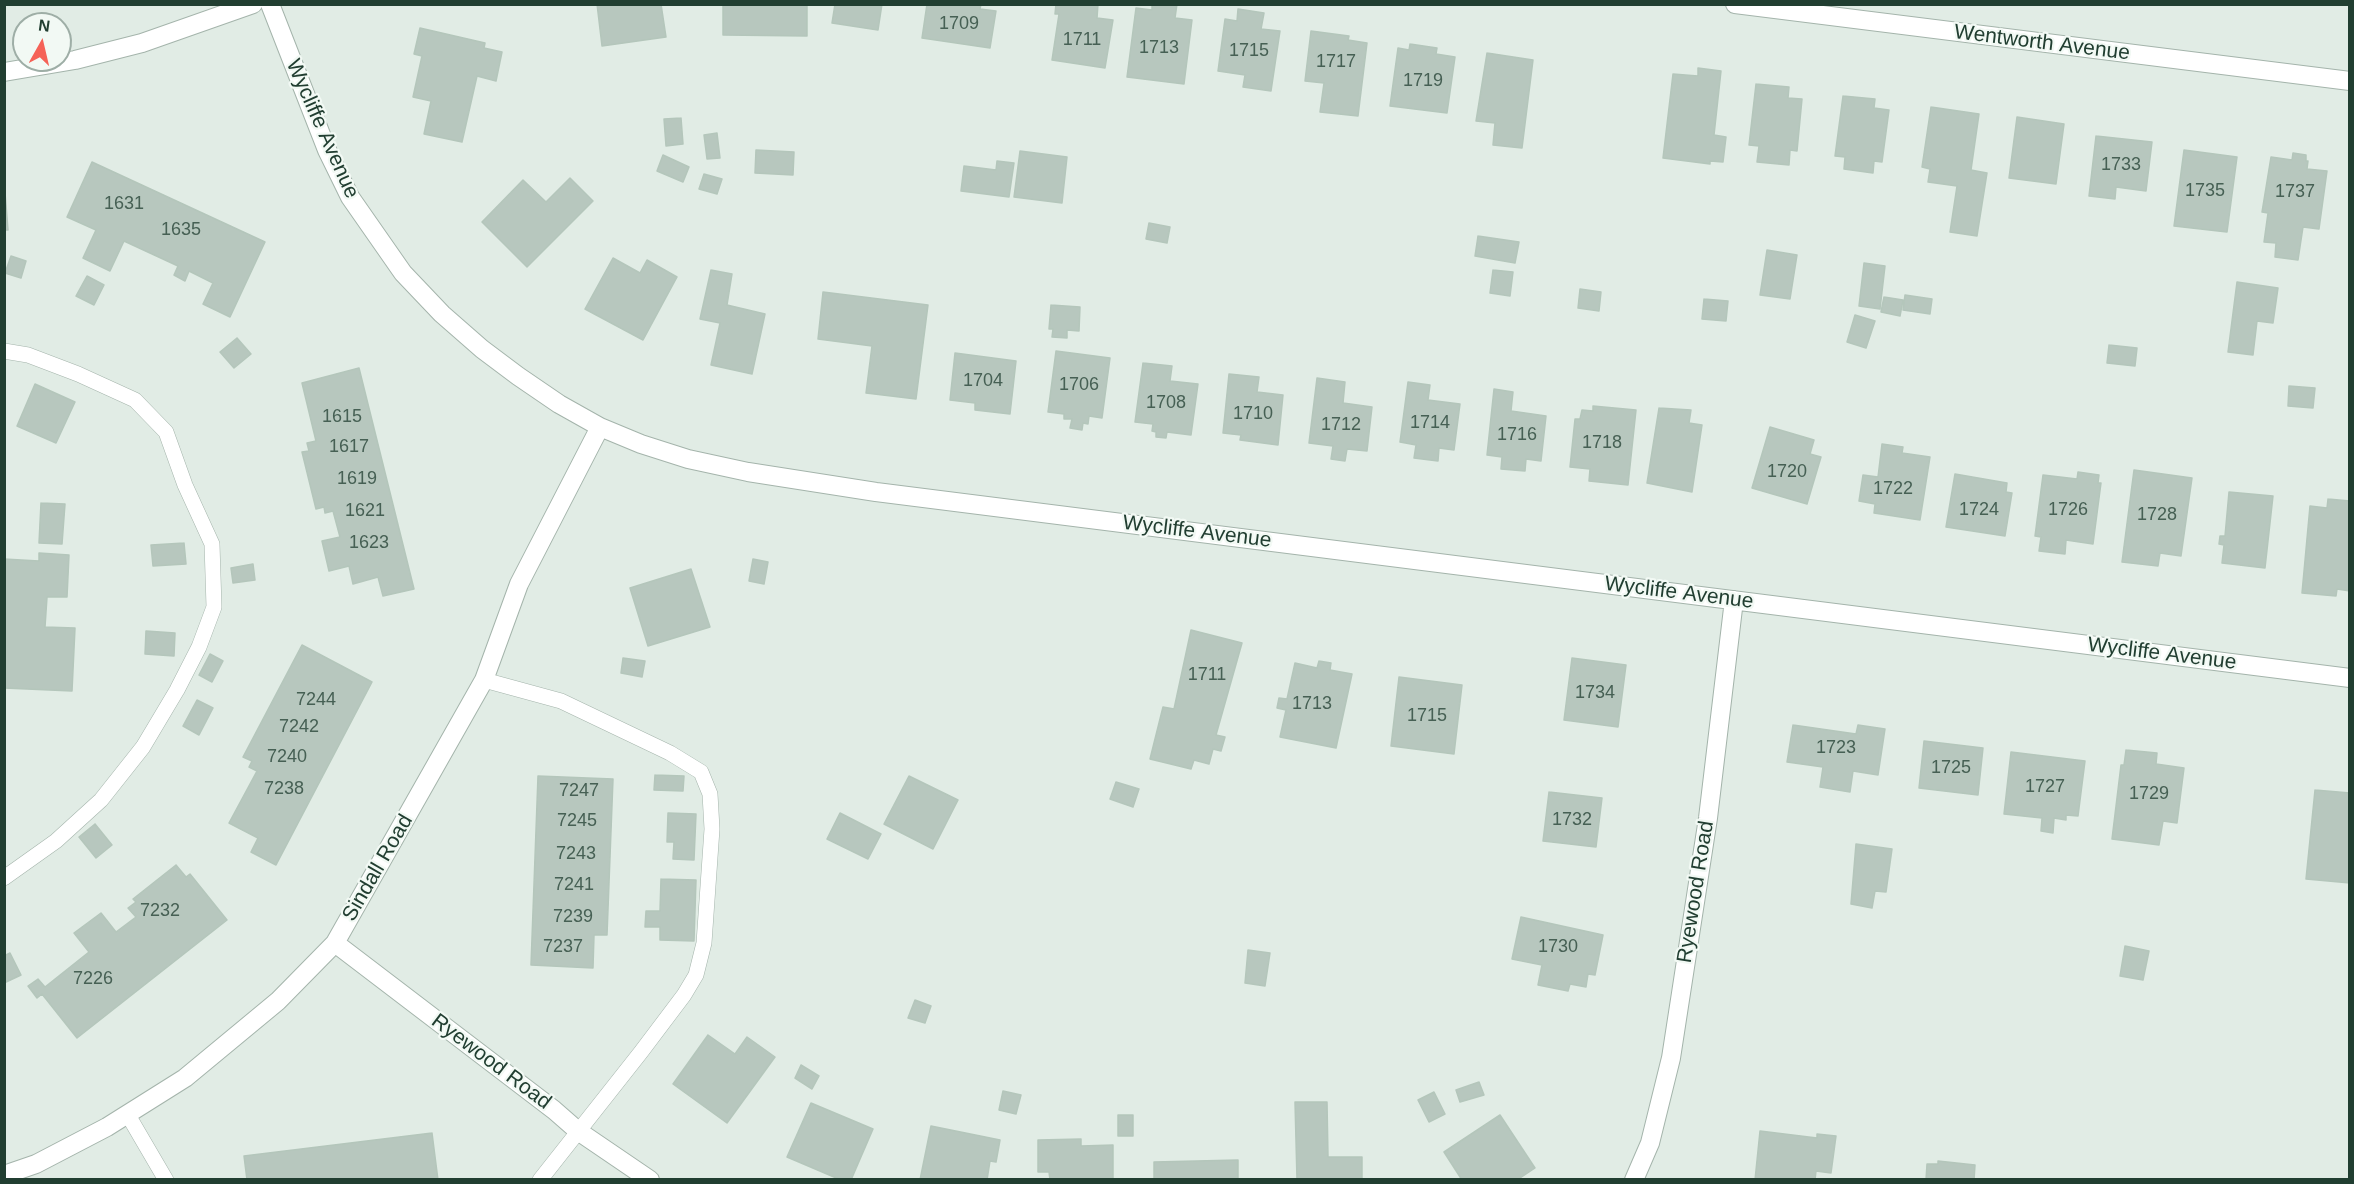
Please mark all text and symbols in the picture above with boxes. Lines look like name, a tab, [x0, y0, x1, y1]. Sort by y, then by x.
north arrow	[12, 12, 72, 72]
house number: 1709	[939, 13, 979, 35]
text: N	[37, 16, 51, 35]
street label: Wentworth Avenue	[1953, 20, 2131, 66]
house number: 1711	[1063, 29, 1101, 51]
house number: 1713	[1139, 37, 1179, 59]
house number: 1715	[1229, 40, 1269, 62]
house number: 1717	[1316, 51, 1356, 73]
street label: Wycliffe Avenue	[280, 56, 364, 202]
house number: 1719	[1403, 70, 1443, 92]
house number: 1733	[2101, 154, 2141, 176]
house number: 1735	[2185, 180, 2225, 202]
house number: 1737	[2275, 181, 2315, 203]
house number: 1631	[104, 193, 144, 215]
house number: 1635	[161, 219, 201, 241]
house number: 1704	[963, 370, 1003, 392]
house number: 1706	[1059, 374, 1099, 396]
house number: 1708	[1146, 392, 1186, 414]
house number: 1710	[1233, 403, 1273, 425]
house number: 1615	[322, 406, 362, 428]
house number: 1714	[1410, 412, 1450, 434]
house number: 1712	[1321, 414, 1361, 436]
house number: 1716	[1497, 424, 1537, 446]
house number: 1718	[1582, 432, 1622, 454]
house number: 1617	[329, 436, 369, 458]
house number: 1720	[1767, 461, 1807, 483]
house number: 1619	[337, 468, 377, 490]
house number: 1722	[1873, 478, 1913, 500]
house number: 1724	[1959, 499, 1999, 521]
house number: 1726	[2048, 499, 2088, 521]
house number: 1621	[345, 500, 385, 522]
house number: 1728	[2137, 504, 2177, 526]
street label: Wycliffe Avenue	[1121, 510, 1273, 554]
house number: 1623	[349, 532, 389, 554]
street label: Wycliffe Avenue	[1603, 571, 1755, 615]
street label: Wycliffe Avenue	[2086, 632, 2238, 676]
house number: 1711	[1188, 664, 1226, 686]
house number: 1734	[1575, 682, 1615, 704]
house number: 7244	[296, 689, 336, 711]
house number: 1713	[1292, 693, 1332, 715]
house number: 1715	[1407, 705, 1447, 727]
house number: 7242	[279, 716, 319, 738]
house number: 1723	[1816, 737, 1856, 759]
house number: 7240	[267, 746, 307, 768]
house number: 1725	[1931, 757, 1971, 779]
house number: 1727	[2025, 776, 2065, 798]
house number: 7238	[264, 778, 304, 800]
house number: 7247	[559, 780, 599, 802]
house number: 1729	[2129, 783, 2169, 805]
house number: 1732	[1552, 809, 1592, 831]
street label: Sindall Road	[337, 810, 419, 926]
house number: 7245	[557, 810, 597, 832]
street label: Ryewood Road	[1672, 819, 1720, 965]
house number: 7243	[556, 843, 596, 865]
house number: 7241	[554, 874, 594, 896]
house number: 7232	[140, 900, 180, 922]
house number: 7239	[553, 906, 593, 928]
house number: 7237	[543, 936, 583, 958]
house number: 1730	[1538, 936, 1578, 958]
house number: 7226	[73, 968, 113, 990]
street label: Ryewood Road	[426, 1009, 556, 1115]

